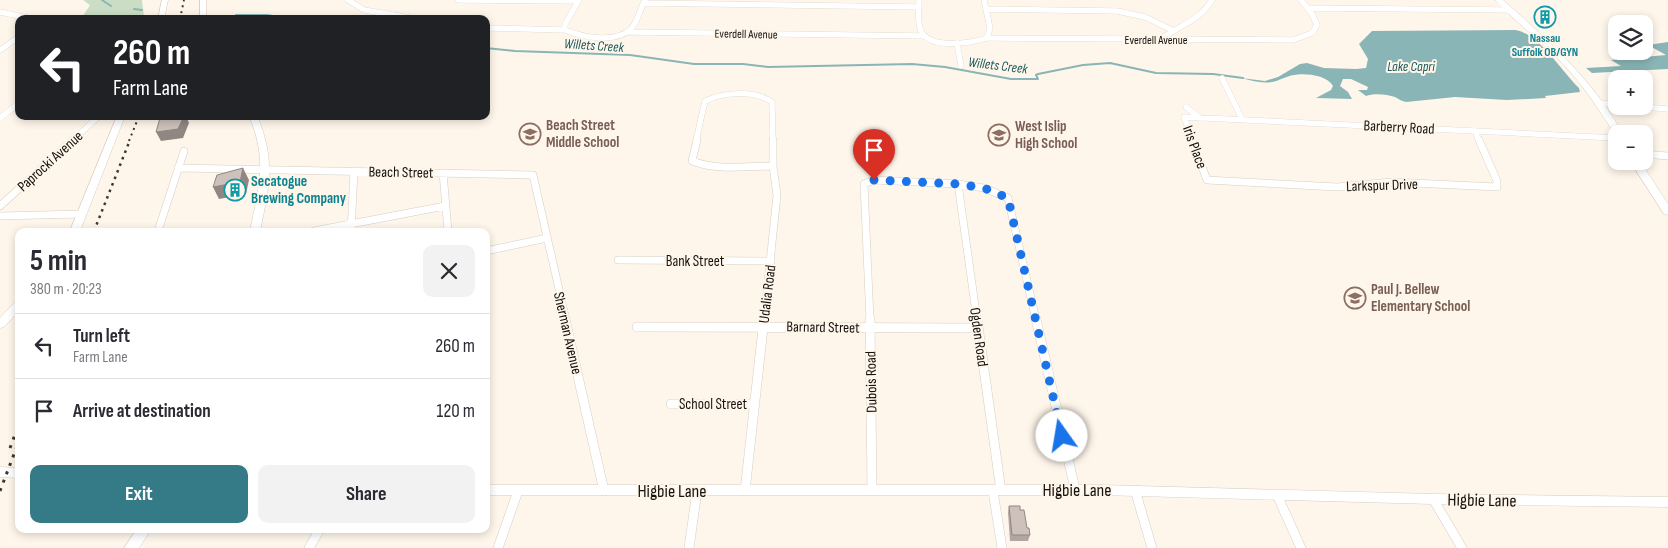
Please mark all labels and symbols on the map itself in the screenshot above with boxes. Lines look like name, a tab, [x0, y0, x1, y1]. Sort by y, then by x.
building icon: Nassau Suffolk OB/GYN	[1533, 5, 1557, 29]
street label: Everdell Avenue	[714, 26, 778, 43]
place label: Nassau Suffolk OB/GYN	[1512, 31, 1578, 60]
street label: Everdell Avenue	[1124, 33, 1188, 48]
water label: Willets Creek	[564, 35, 625, 56]
water label: Willets Creek	[967, 53, 1029, 78]
water label: Lake Capri	[1387, 58, 1435, 75]
place label: Beach Street Middle School	[546, 116, 619, 152]
street label: Barberry Road	[1363, 116, 1435, 139]
place label: West Islip High School	[1015, 117, 1077, 153]
school or university icon: Beach Street Middle School	[518, 122, 542, 146]
school or university icon: West Islip High School	[987, 123, 1011, 147]
street label: Iris Place	[1178, 123, 1211, 171]
street label: Paprocki Avenue	[14, 127, 87, 196]
pin	[853, 129, 895, 180]
street label: Beach Street	[368, 162, 434, 183]
place label: Secatogue Brewing Company	[251, 172, 347, 208]
street label: Larkspur Drive	[1346, 175, 1418, 196]
building icon: Secatogue Brewing Company	[223, 178, 247, 202]
street label: Bank Street	[666, 252, 725, 271]
street label: Udalia Road	[755, 264, 780, 324]
place label: Paul J. Bellew Elementary School	[1371, 280, 1470, 316]
school or university icon: Paul J. Bellew Elementary School	[1343, 286, 1367, 310]
street label: Sherman Avenue	[549, 290, 586, 376]
street label: Ogden Road	[965, 306, 992, 368]
street label: Barnard Street	[786, 317, 860, 338]
street label: Dubois Road	[861, 351, 882, 413]
street label: School Street	[679, 395, 747, 414]
position arrow	[1035, 409, 1087, 461]
street label: Higbie Lane	[1042, 480, 1112, 501]
street label: Higbie Lane	[637, 481, 707, 502]
street label: Higbie Lane	[1447, 489, 1517, 512]

